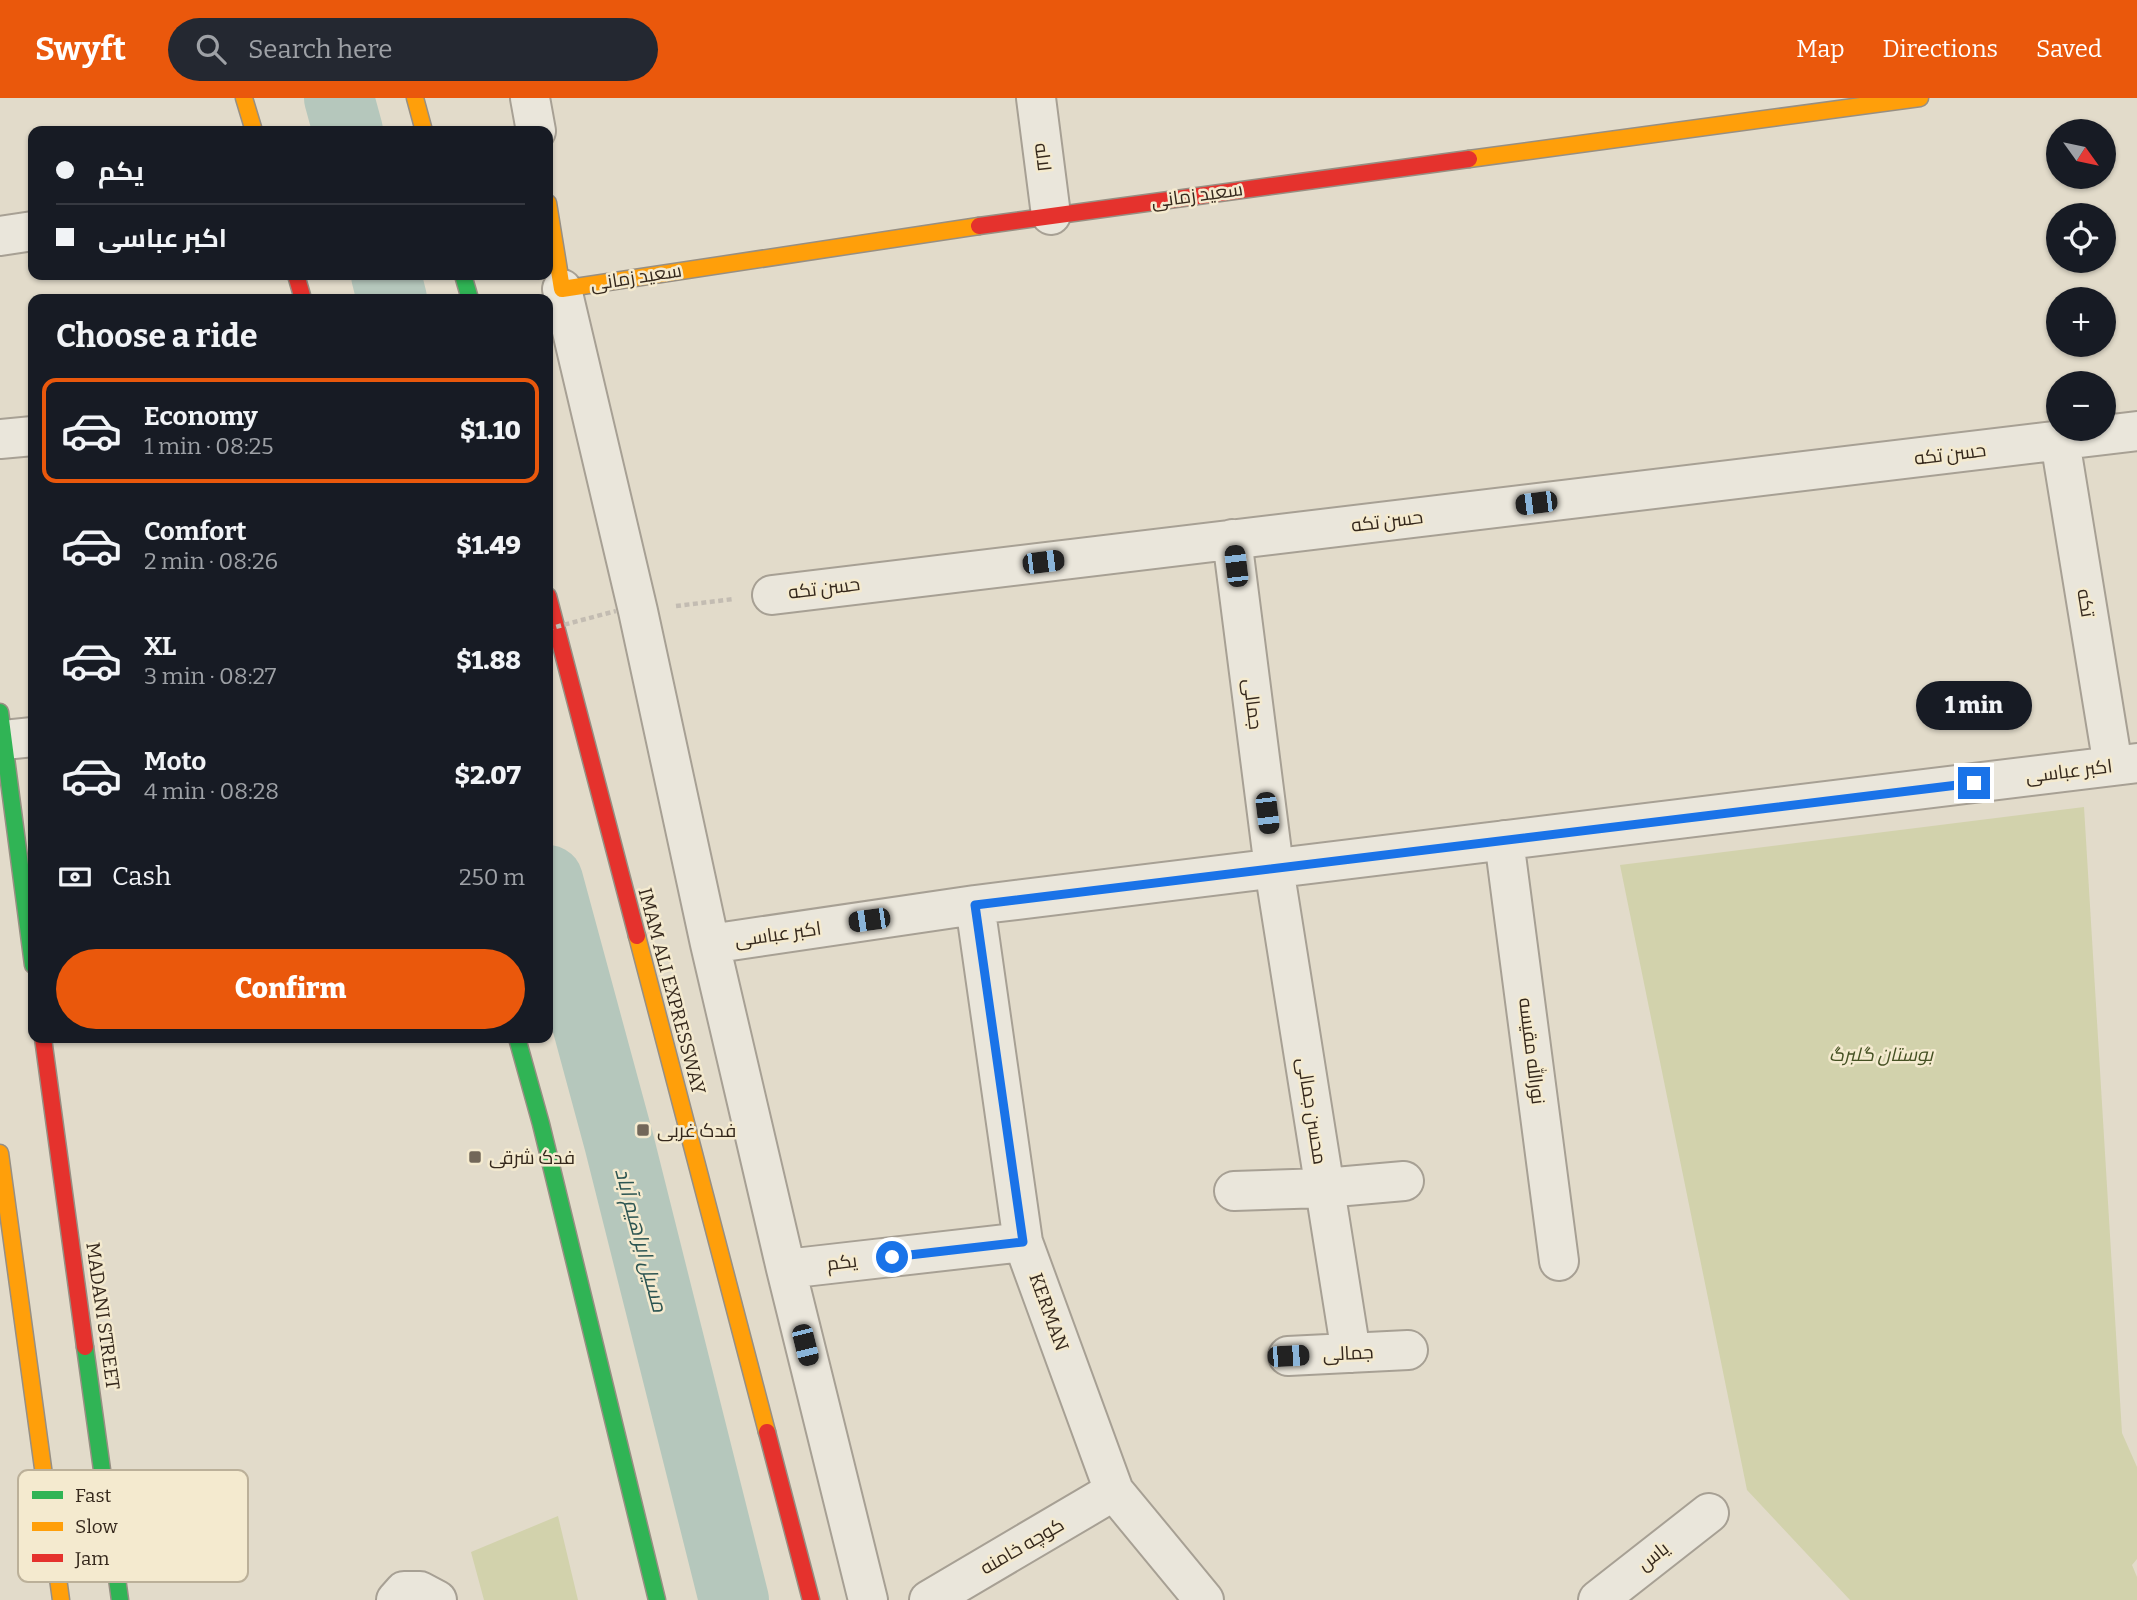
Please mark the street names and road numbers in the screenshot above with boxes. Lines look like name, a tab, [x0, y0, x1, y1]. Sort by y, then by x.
street label: لاله	[1030, 141, 1056, 173]
street label: سعید زمانی	[1150, 177, 1244, 213]
street label: سعید زمانی	[589, 258, 683, 296]
street label: حسن تکه	[1913, 438, 1987, 470]
street label: حسن تکه	[1350, 505, 1424, 537]
street label: حسن تکه	[787, 572, 861, 604]
street label: تکه	[2072, 587, 2100, 619]
street label: جمالی	[1238, 677, 1268, 731]
street label: اکبر عباسی	[2024, 754, 2114, 788]
street label: IMAM ALI EXPRESSWAY	[633, 885, 711, 1098]
street label: اکبر عباسی	[733, 917, 823, 951]
street label: نورالله مقیسه	[1514, 996, 1551, 1106]
street label: محسن جمالی	[1292, 1056, 1332, 1166]
street label: MADANI STREET	[81, 1241, 125, 1391]
street label: یکم	[826, 1249, 859, 1277]
street label: KERMAN	[1024, 1270, 1074, 1354]
street label: جمالی	[1322, 1340, 1374, 1366]
street label: کوچه خامنه	[976, 1513, 1069, 1580]
street label: یاس	[1633, 1537, 1673, 1575]

